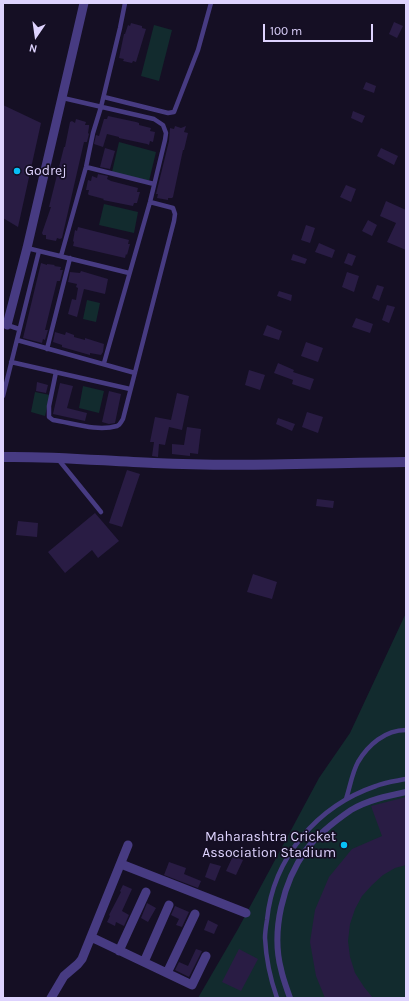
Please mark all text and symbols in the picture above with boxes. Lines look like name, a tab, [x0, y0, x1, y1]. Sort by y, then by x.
north arrow	[16, 16, 56, 56]
scale bar	[265, 16, 375, 42]
text: 100 m	[270, 24, 302, 38]
text: N	[28, 41, 39, 55]
place label: Godrej	[25, 163, 67, 179]
marker: Godrej	[12, 166, 22, 176]
place label: Maharashtra Cricket Association Stadium	[202, 829, 336, 862]
marker: Maharashtra Cricket Association Stadium	[339, 840, 349, 850]

